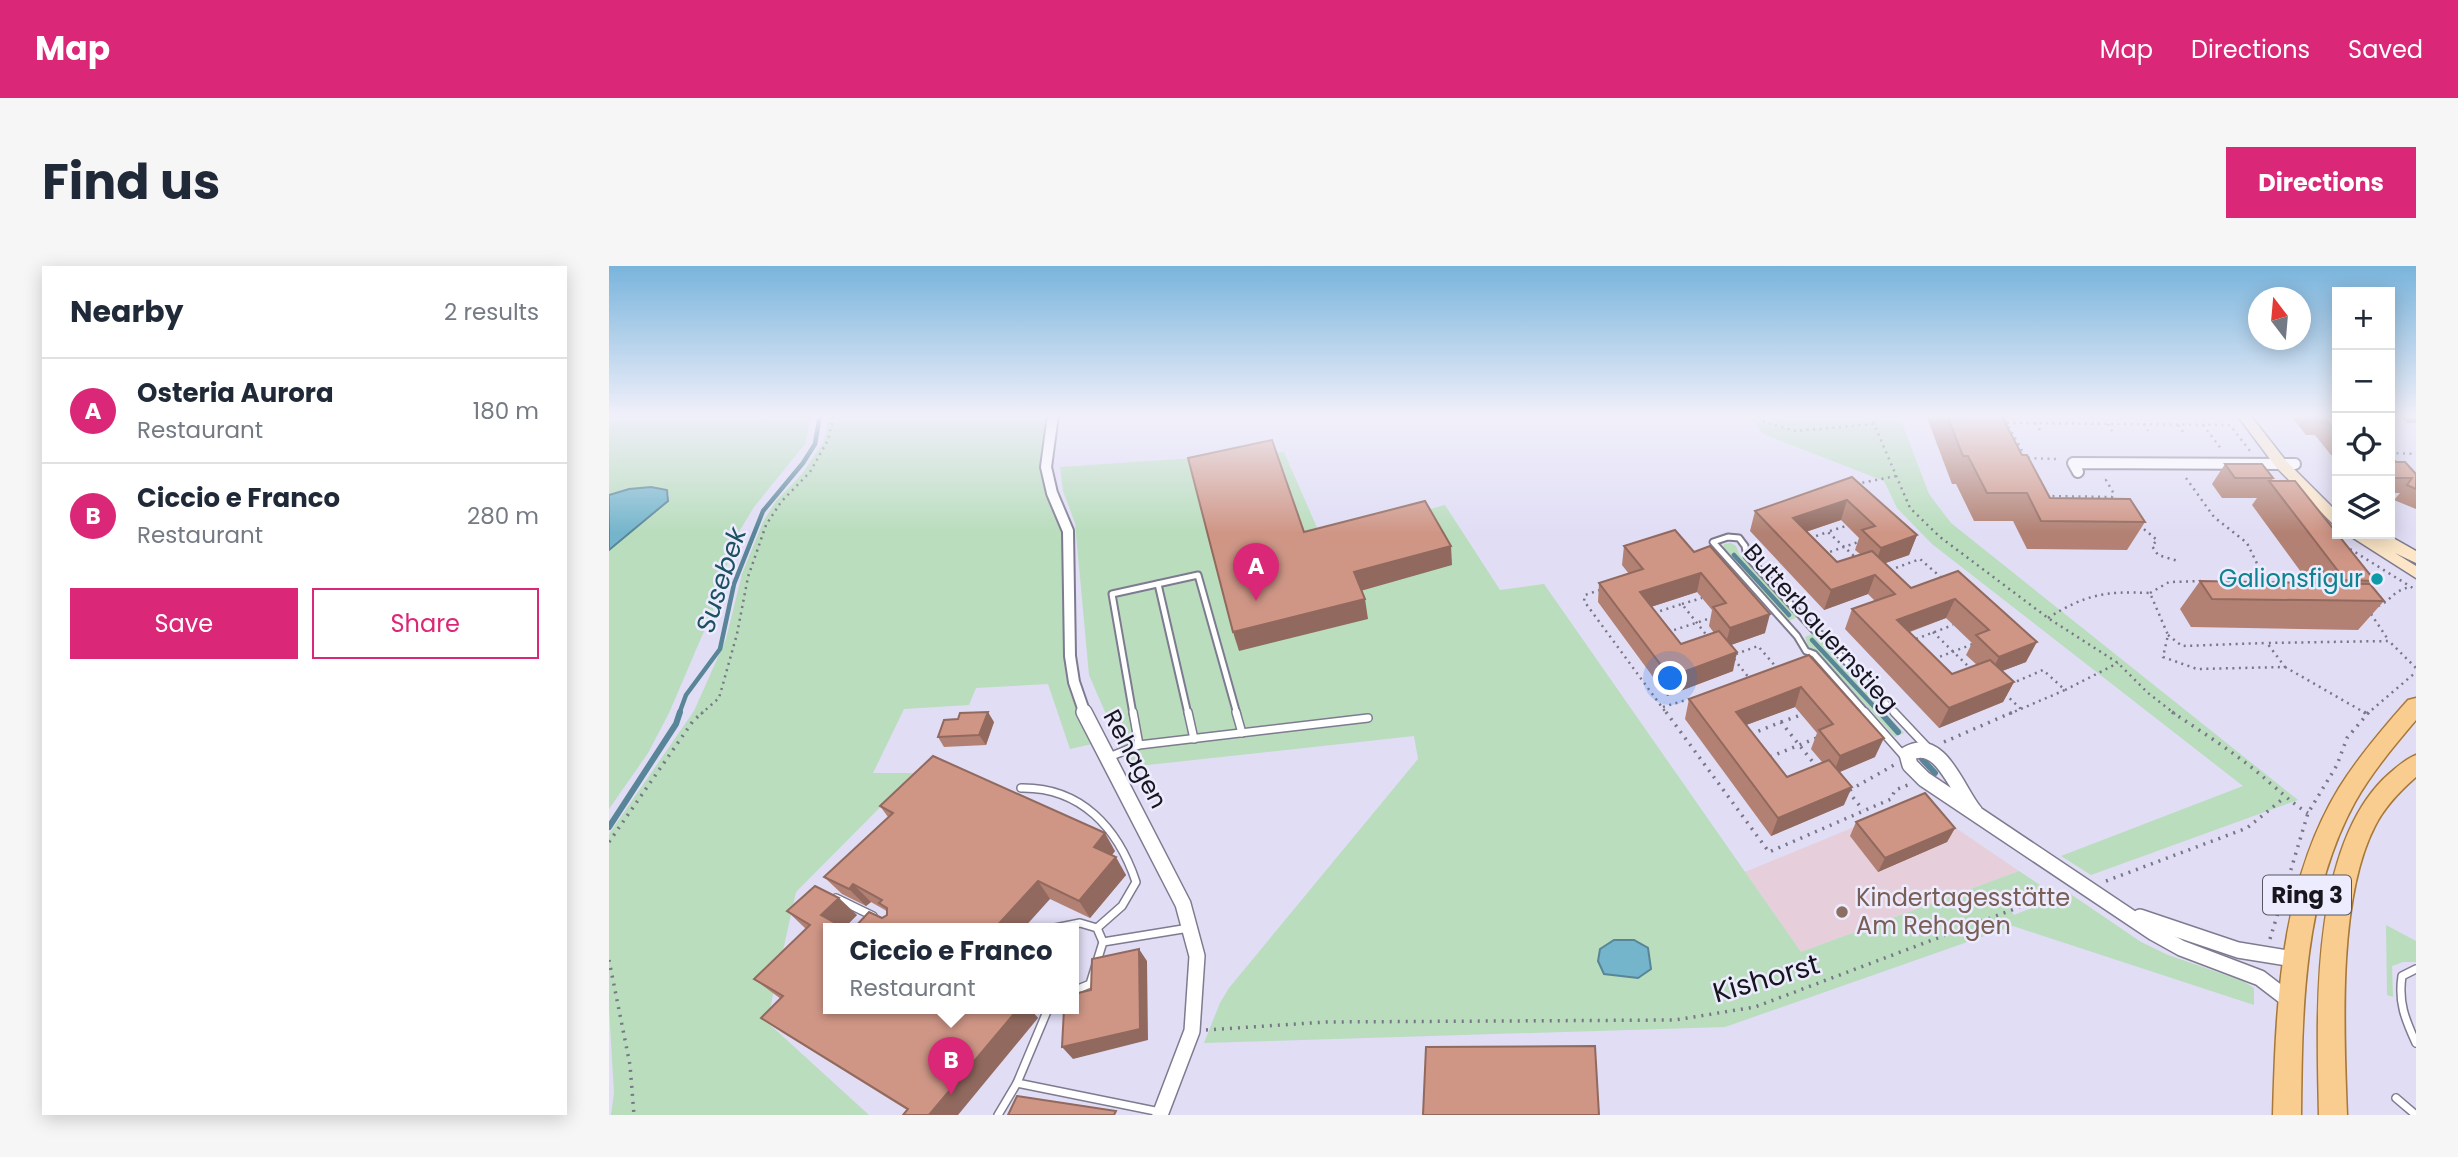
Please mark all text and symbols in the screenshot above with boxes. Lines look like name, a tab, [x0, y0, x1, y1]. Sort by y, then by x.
text: Map	[35, 25, 110, 72]
text: Map	[2100, 33, 2153, 66]
text: Directions	[2191, 33, 2310, 66]
text: Saved	[2348, 33, 2423, 66]
button: Directions	[2226, 147, 2416, 218]
text: Find us	[42, 148, 220, 216]
north arrow	[2248, 287, 2311, 350]
map controls	[2332, 287, 2395, 539]
button: +	[2332, 287, 2395, 350]
text: Nearby	[70, 290, 184, 333]
text: 2 results	[444, 296, 539, 328]
button: −	[2332, 350, 2395, 413]
text: Osteria Aurora	[137, 375, 334, 411]
text: A	[85, 395, 101, 427]
text: 180 m	[473, 395, 539, 427]
button: locate	[2332, 413, 2395, 476]
text: Restaurant	[137, 414, 263, 446]
button: layers	[2332, 476, 2395, 539]
text: Ciccio e Franco	[137, 480, 340, 516]
text: B	[85, 500, 101, 532]
text: 280 m	[467, 500, 539, 532]
text: Restaurant	[137, 519, 263, 551]
water label: Susebek	[687, 521, 755, 637]
street label: Butterbauernstieg	[1737, 536, 1906, 719]
pin: A	[1233, 543, 1279, 601]
place label: Galionsfigur	[2219, 562, 2363, 595]
marker: Galionsfigur	[2369, 571, 2385, 587]
button: Save	[70, 588, 298, 659]
button: Share	[312, 588, 539, 659]
your location	[1653, 661, 1687, 695]
street label: Rehagen	[1096, 704, 1175, 814]
road number: Ring 3	[2263, 876, 2351, 915]
place label: Kindertagesstätte Am Rehagen	[1856, 881, 2070, 942]
marker: Kindertagesstätte Am Rehagen	[1834, 904, 1850, 920]
popup	[823, 923, 1079, 1014]
text: Ciccio e Franco	[849, 933, 1053, 969]
street label: Kishorst	[1708, 945, 1824, 1012]
text: Restaurant	[849, 972, 976, 1004]
pin: B	[928, 1037, 974, 1095]

